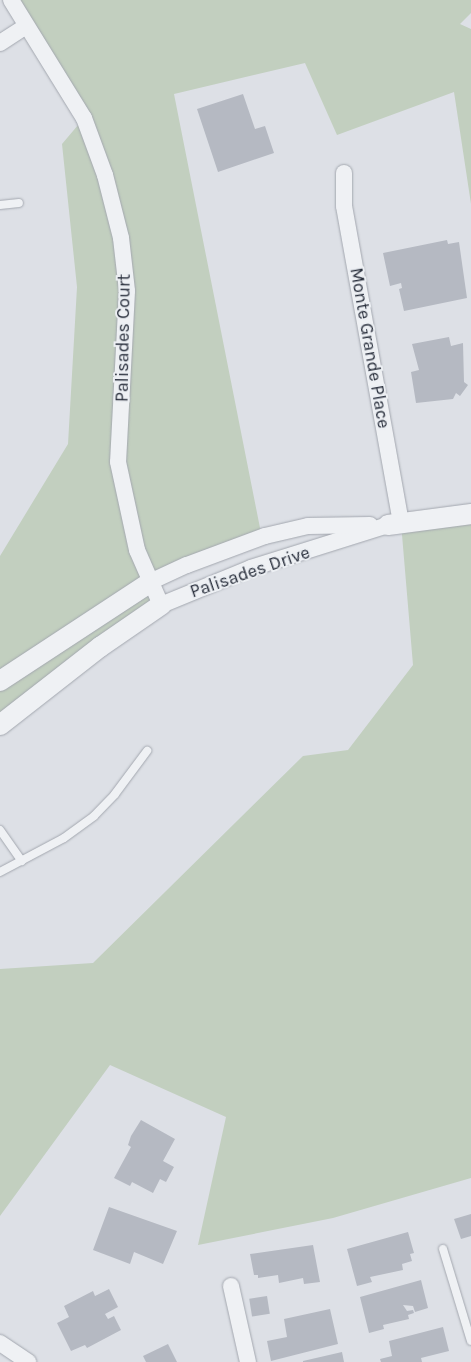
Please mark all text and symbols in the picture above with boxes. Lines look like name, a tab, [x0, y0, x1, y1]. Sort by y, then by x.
street label: Monte Grande Place	[345, 266, 395, 430]
street label: Palisades Court	[111, 274, 135, 402]
street label: Palisades Drive	[187, 541, 313, 603]

